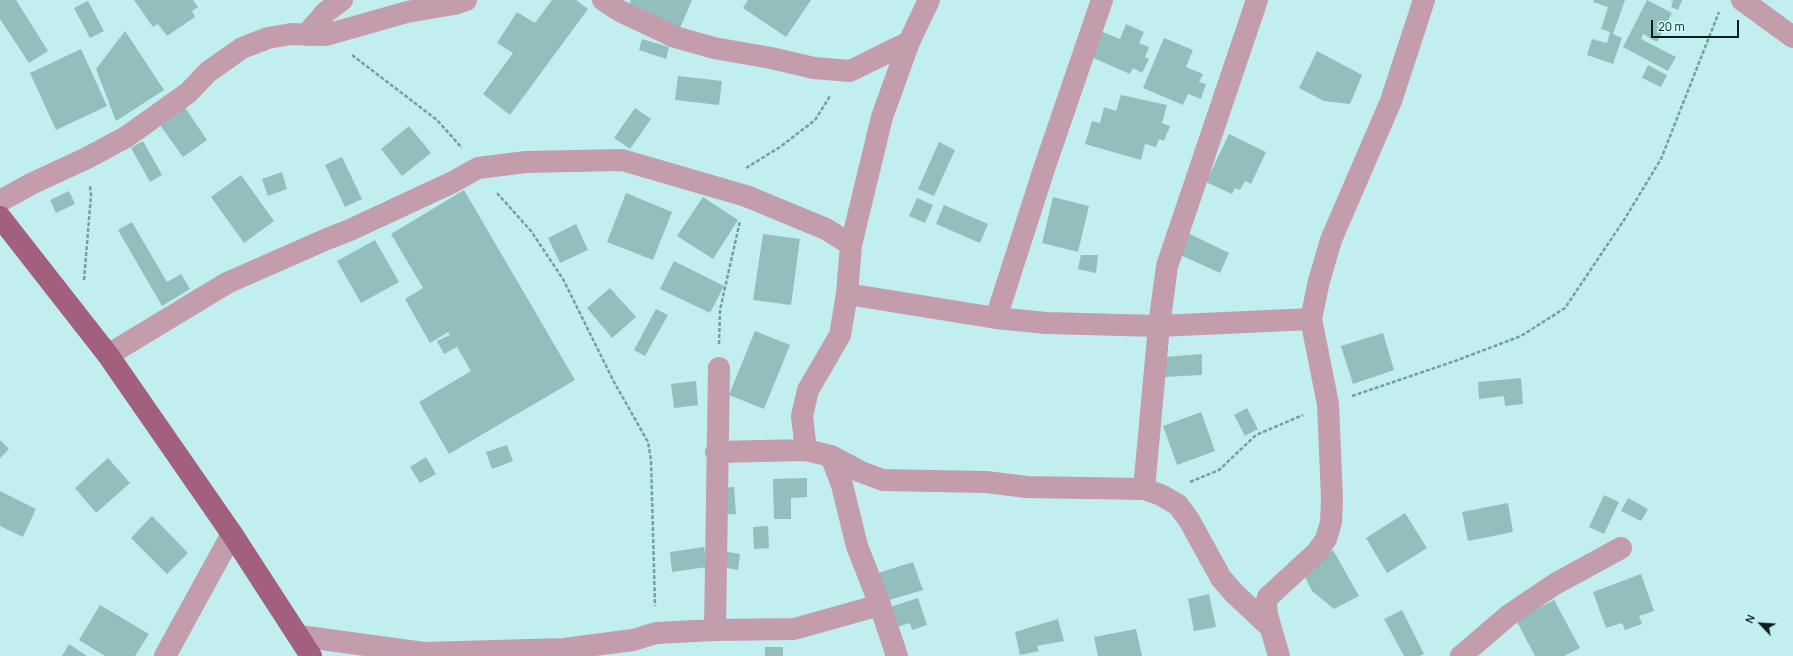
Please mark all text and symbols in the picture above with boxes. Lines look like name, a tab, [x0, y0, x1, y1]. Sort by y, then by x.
scale bar	[1653, 12, 1741, 38]
text: 20 m	[1658, 18, 1685, 35]
north arrow	[1741, 604, 1781, 644]
text: N	[1741, 612, 1758, 625]

